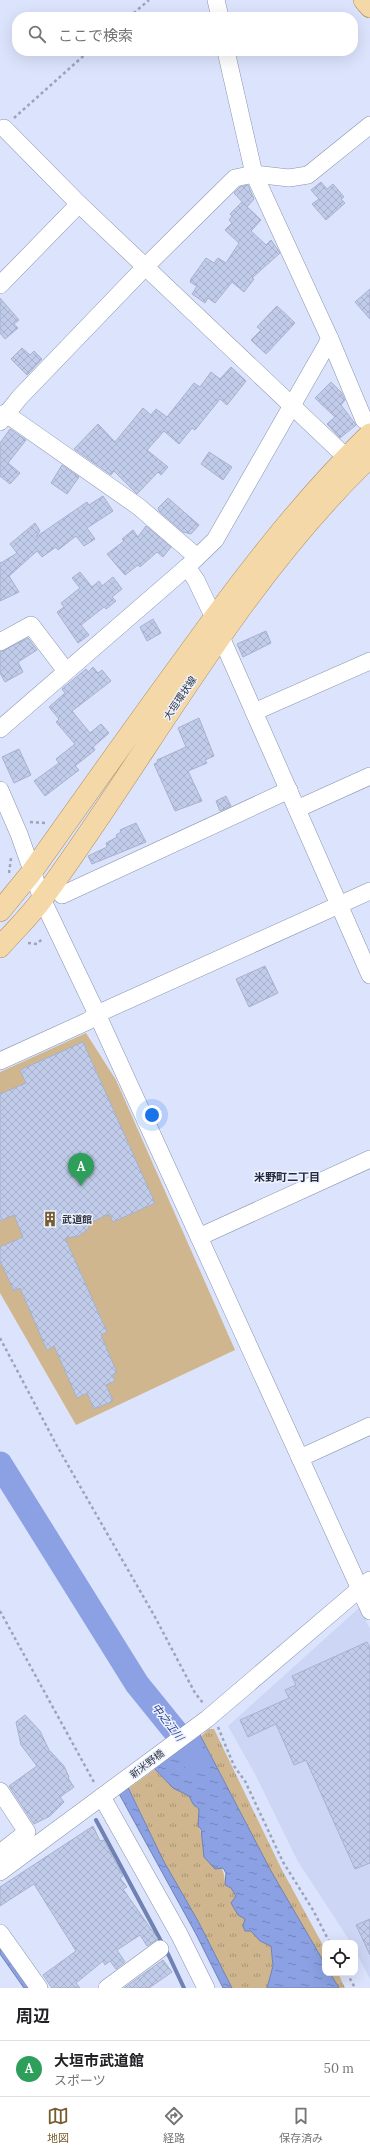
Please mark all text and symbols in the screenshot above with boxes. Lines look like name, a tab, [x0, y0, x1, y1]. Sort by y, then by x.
search box	[12, 12, 358, 56]
icon: search	[26, 23, 48, 45]
text: ここで検索	[58, 26, 133, 45]
street label: 大垣環状線	[161, 674, 199, 722]
your location	[142, 1105, 162, 1125]
pin: A	[68, 1153, 94, 1186]
district label: 米野町二丁目	[254, 1170, 320, 1184]
building icon: 武道館	[41, 1210, 59, 1228]
place label: 武道館	[62, 1213, 92, 1226]
water label: 中之江川	[149, 1700, 188, 1744]
street label: 新米野橋	[127, 1747, 167, 1781]
map controls	[322, 1940, 358, 1976]
button: locate	[322, 1940, 358, 1976]
text: 周辺	[16, 2005, 50, 2027]
text: 大垣市武道館	[54, 2051, 144, 2070]
text: A	[25, 2060, 33, 2077]
text: 50 m	[324, 2060, 354, 2077]
text: スポーツ	[54, 2072, 106, 2089]
tab: 地図	[47, 2105, 69, 2145]
tab: 経路	[163, 2105, 185, 2145]
tab: 保存済み	[279, 2105, 323, 2145]

